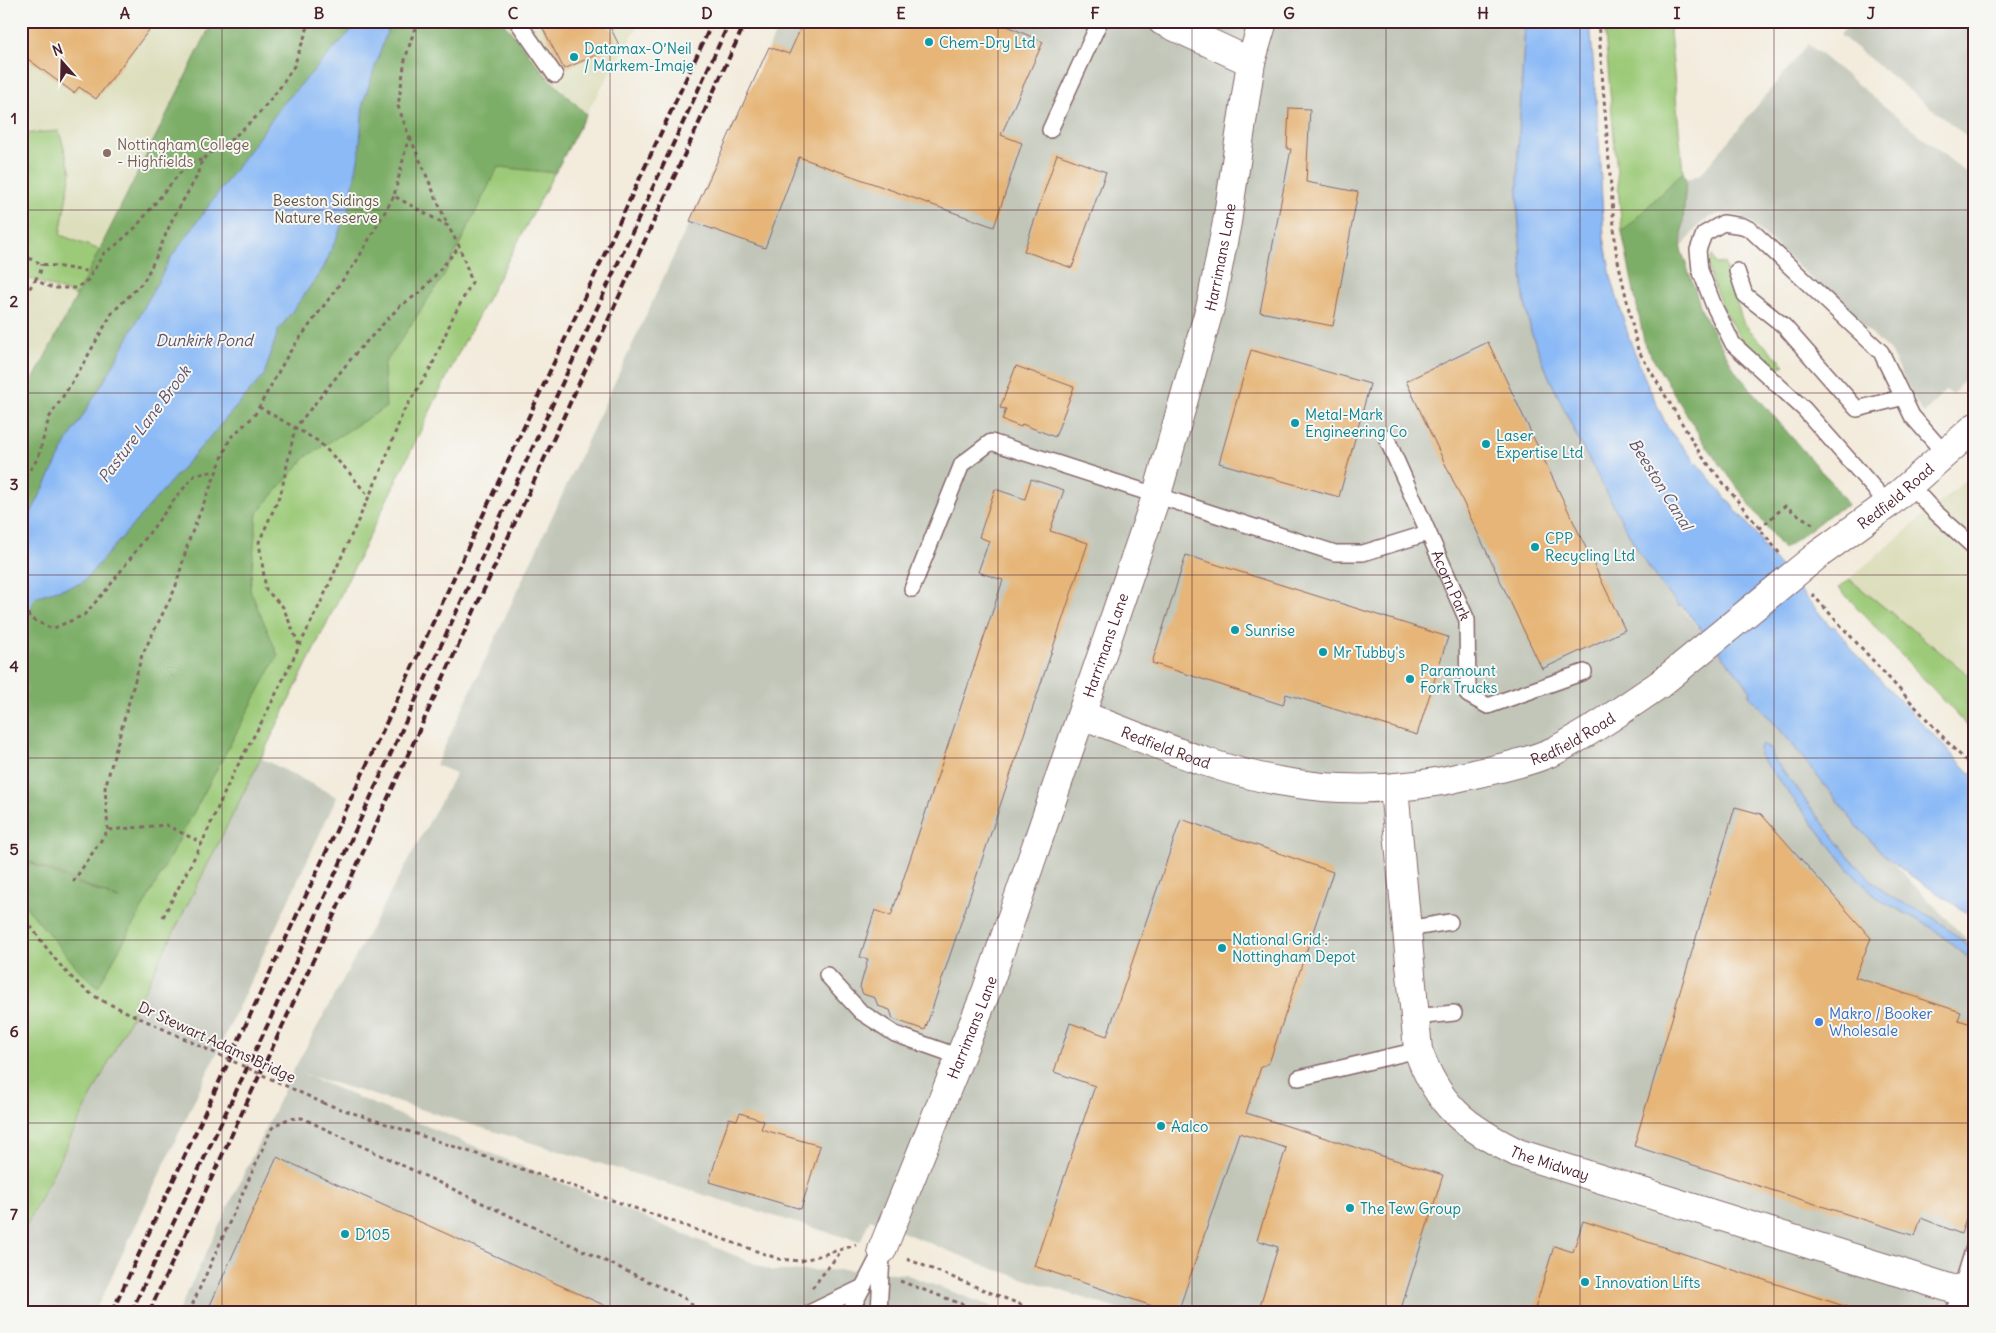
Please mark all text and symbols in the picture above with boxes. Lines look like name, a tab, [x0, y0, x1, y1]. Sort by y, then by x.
text: A	[120, 3, 130, 23]
text: B	[314, 3, 325, 23]
text: C	[508, 3, 519, 23]
text: D	[701, 3, 713, 23]
text: E	[896, 3, 906, 23]
text: F	[1090, 3, 1100, 23]
text: G	[1283, 3, 1295, 23]
text: H	[1477, 3, 1489, 23]
text: I	[1674, 3, 1681, 23]
text: J	[1867, 3, 1876, 23]
place label: Chem-Dry Ltd	[939, 33, 1036, 52]
marker: Chem-Dry Ltd	[923, 36, 935, 48]
north arrow	[38, 38, 88, 88]
place label: Datamax-O’Neil / Markem-Imaje	[584, 39, 694, 75]
text: N	[50, 40, 65, 60]
marker: Datamax-O’Neil / Markem-Imaje	[568, 51, 580, 63]
text: 1	[11, 108, 17, 128]
place label: Nottingham College - Highfields	[117, 135, 249, 171]
marker: Nottingham College - Highfields	[101, 147, 113, 159]
park label: Beeston Sidings Nature Reserve	[273, 191, 379, 227]
street label: Harrimans Lane	[1200, 202, 1239, 313]
text: 2	[10, 291, 19, 311]
water label: Dunkirk Pond	[155, 330, 255, 350]
water label: Pasture Lane Brook	[93, 360, 196, 486]
place label: Metal-Mark Engineering Co	[1305, 405, 1407, 441]
marker: Metal-Mark Engineering Co	[1289, 417, 1301, 429]
place label: Laser Expertise Ltd	[1496, 426, 1584, 462]
water label: Beeston Canal	[1625, 435, 1698, 535]
marker: Laser Expertise Ltd	[1480, 438, 1492, 450]
street label: Redfield Road	[1853, 459, 1938, 533]
text: 3	[9, 474, 19, 494]
place label: CPP Recycling Ltd	[1545, 529, 1635, 565]
marker: CPP Recycling Ltd	[1529, 541, 1541, 553]
street label: Acorn Park	[1428, 547, 1476, 624]
street label: Harrimans Lane	[1078, 590, 1132, 700]
place label: Sunrise	[1245, 621, 1295, 640]
marker: Sunrise	[1229, 624, 1241, 636]
place label: Mr Tubby's	[1333, 643, 1405, 662]
marker: Mr Tubby's	[1317, 646, 1329, 658]
text: 4	[9, 656, 19, 676]
place label: Paramount Fork Trucks	[1420, 661, 1498, 697]
marker: Paramount Fork Trucks	[1404, 673, 1416, 685]
street label: Redfield Road	[1528, 708, 1618, 769]
street label: Redfield Road	[1119, 722, 1213, 772]
text: 5	[9, 839, 19, 859]
place label: National Grid : Nottingham Depot	[1232, 930, 1356, 966]
marker: National Grid : Nottingham Depot	[1216, 942, 1228, 954]
street label: Harrimans Lane	[942, 973, 1000, 1082]
street label: Dr Stewart Adams Bridge	[135, 997, 299, 1087]
place label: Makro / Booker Wholesale	[1829, 1004, 1933, 1040]
marker: Makro / Booker Wholesale	[1813, 1016, 1825, 1028]
text: 6	[9, 1021, 19, 1041]
place label: Aalco	[1171, 1117, 1209, 1136]
marker: Aalco	[1155, 1120, 1167, 1132]
street label: The Midway	[1507, 1141, 1592, 1184]
place label: The Tew Group	[1360, 1199, 1461, 1218]
marker: The Tew Group	[1344, 1202, 1356, 1214]
text: 7	[10, 1204, 18, 1224]
place label: D105	[355, 1225, 390, 1244]
marker: D105	[339, 1228, 351, 1240]
place label: Innovation Lifts	[1595, 1273, 1701, 1292]
marker: Innovation Lifts	[1579, 1276, 1591, 1288]

